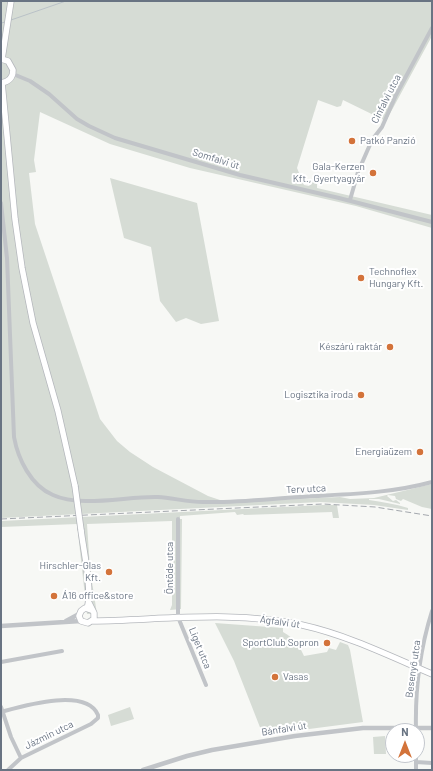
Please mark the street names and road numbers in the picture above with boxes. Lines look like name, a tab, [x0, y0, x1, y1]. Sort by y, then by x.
street label: Cinfalvi utca	[369, 73, 403, 125]
street label: Somfalvi út	[191, 146, 241, 172]
street label: Terv utca	[286, 482, 326, 496]
street label: Öntöde utca	[164, 542, 176, 594]
street label: Ágfalvi út	[259, 613, 301, 631]
street label: Liget utca	[186, 626, 214, 670]
street label: Besenyő utca	[403, 639, 423, 699]
street label: Jázmin utca	[23, 718, 75, 752]
street label: Bánfalvi út	[260, 719, 308, 739]

